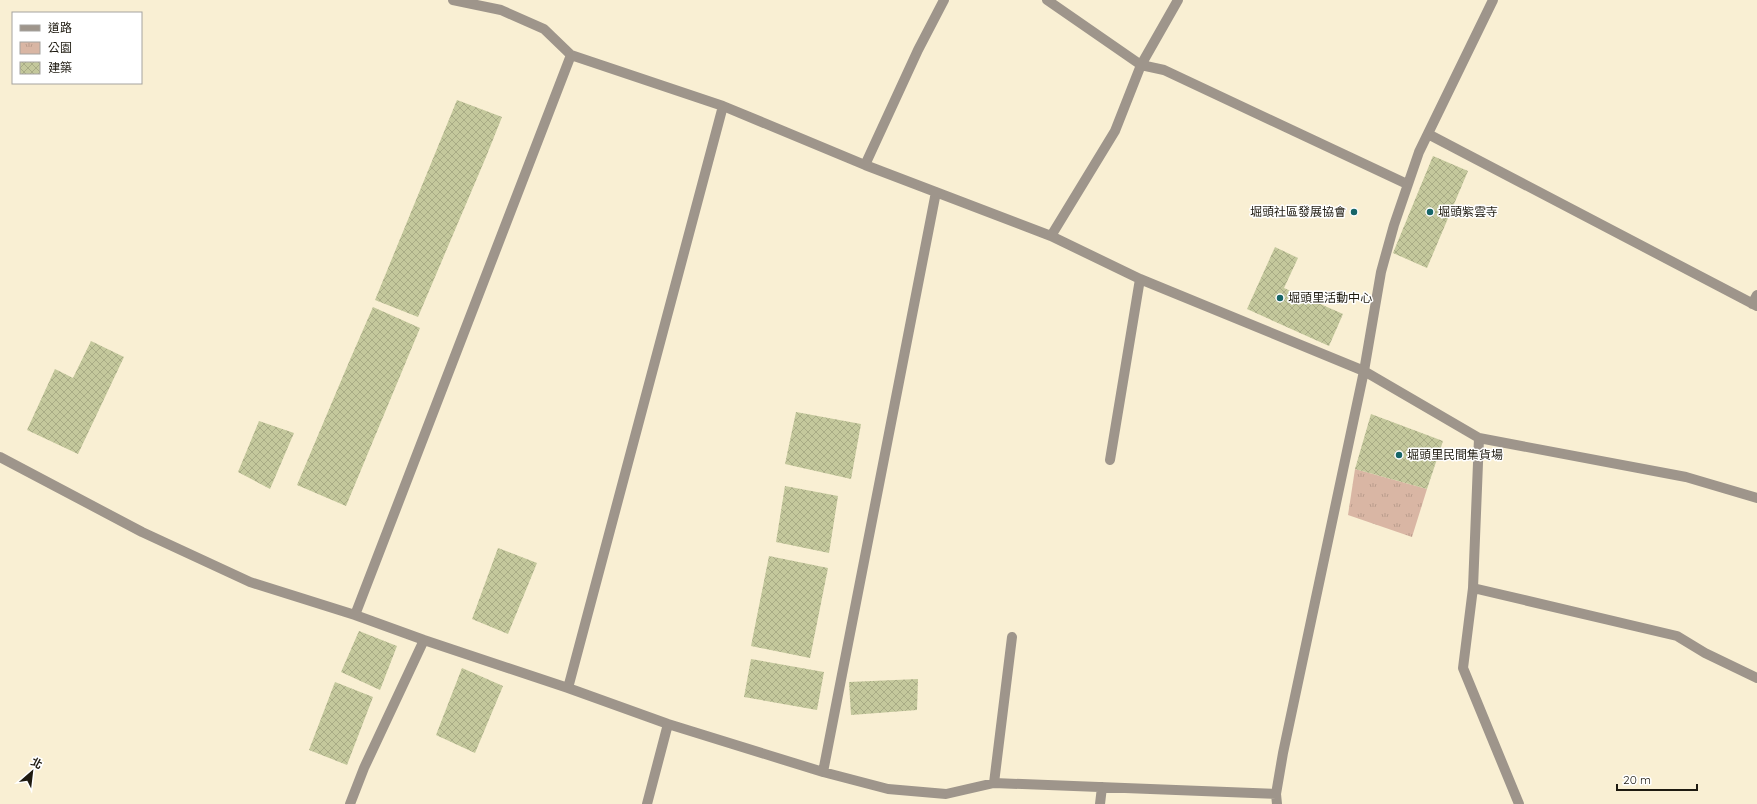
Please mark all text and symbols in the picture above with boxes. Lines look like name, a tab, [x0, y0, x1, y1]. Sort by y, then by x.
legend	[12, 12, 142, 84]
text: 道路	[48, 20, 72, 35]
text: 公園	[48, 40, 72, 55]
text: 建築	[48, 60, 72, 75]
place label: 堀頭社區發展協會	[1250, 204, 1346, 219]
place label: 堀頭紫雲寺	[1438, 204, 1498, 219]
marker: 堀頭社區發展協會	[1349, 207, 1359, 217]
marker: 堀頭紫雲寺	[1425, 207, 1435, 217]
place label: 堀頭里活動中心	[1288, 290, 1372, 305]
marker: 堀頭里活動中心	[1275, 293, 1285, 303]
place label: 堀頭里民間集貨場	[1407, 447, 1503, 462]
marker: 堀頭里民間集貨場	[1394, 450, 1404, 460]
north arrow	[12, 752, 52, 792]
text: 北	[29, 754, 45, 772]
scale bar	[1617, 766, 1697, 792]
text: 20 m	[1623, 772, 1651, 787]

